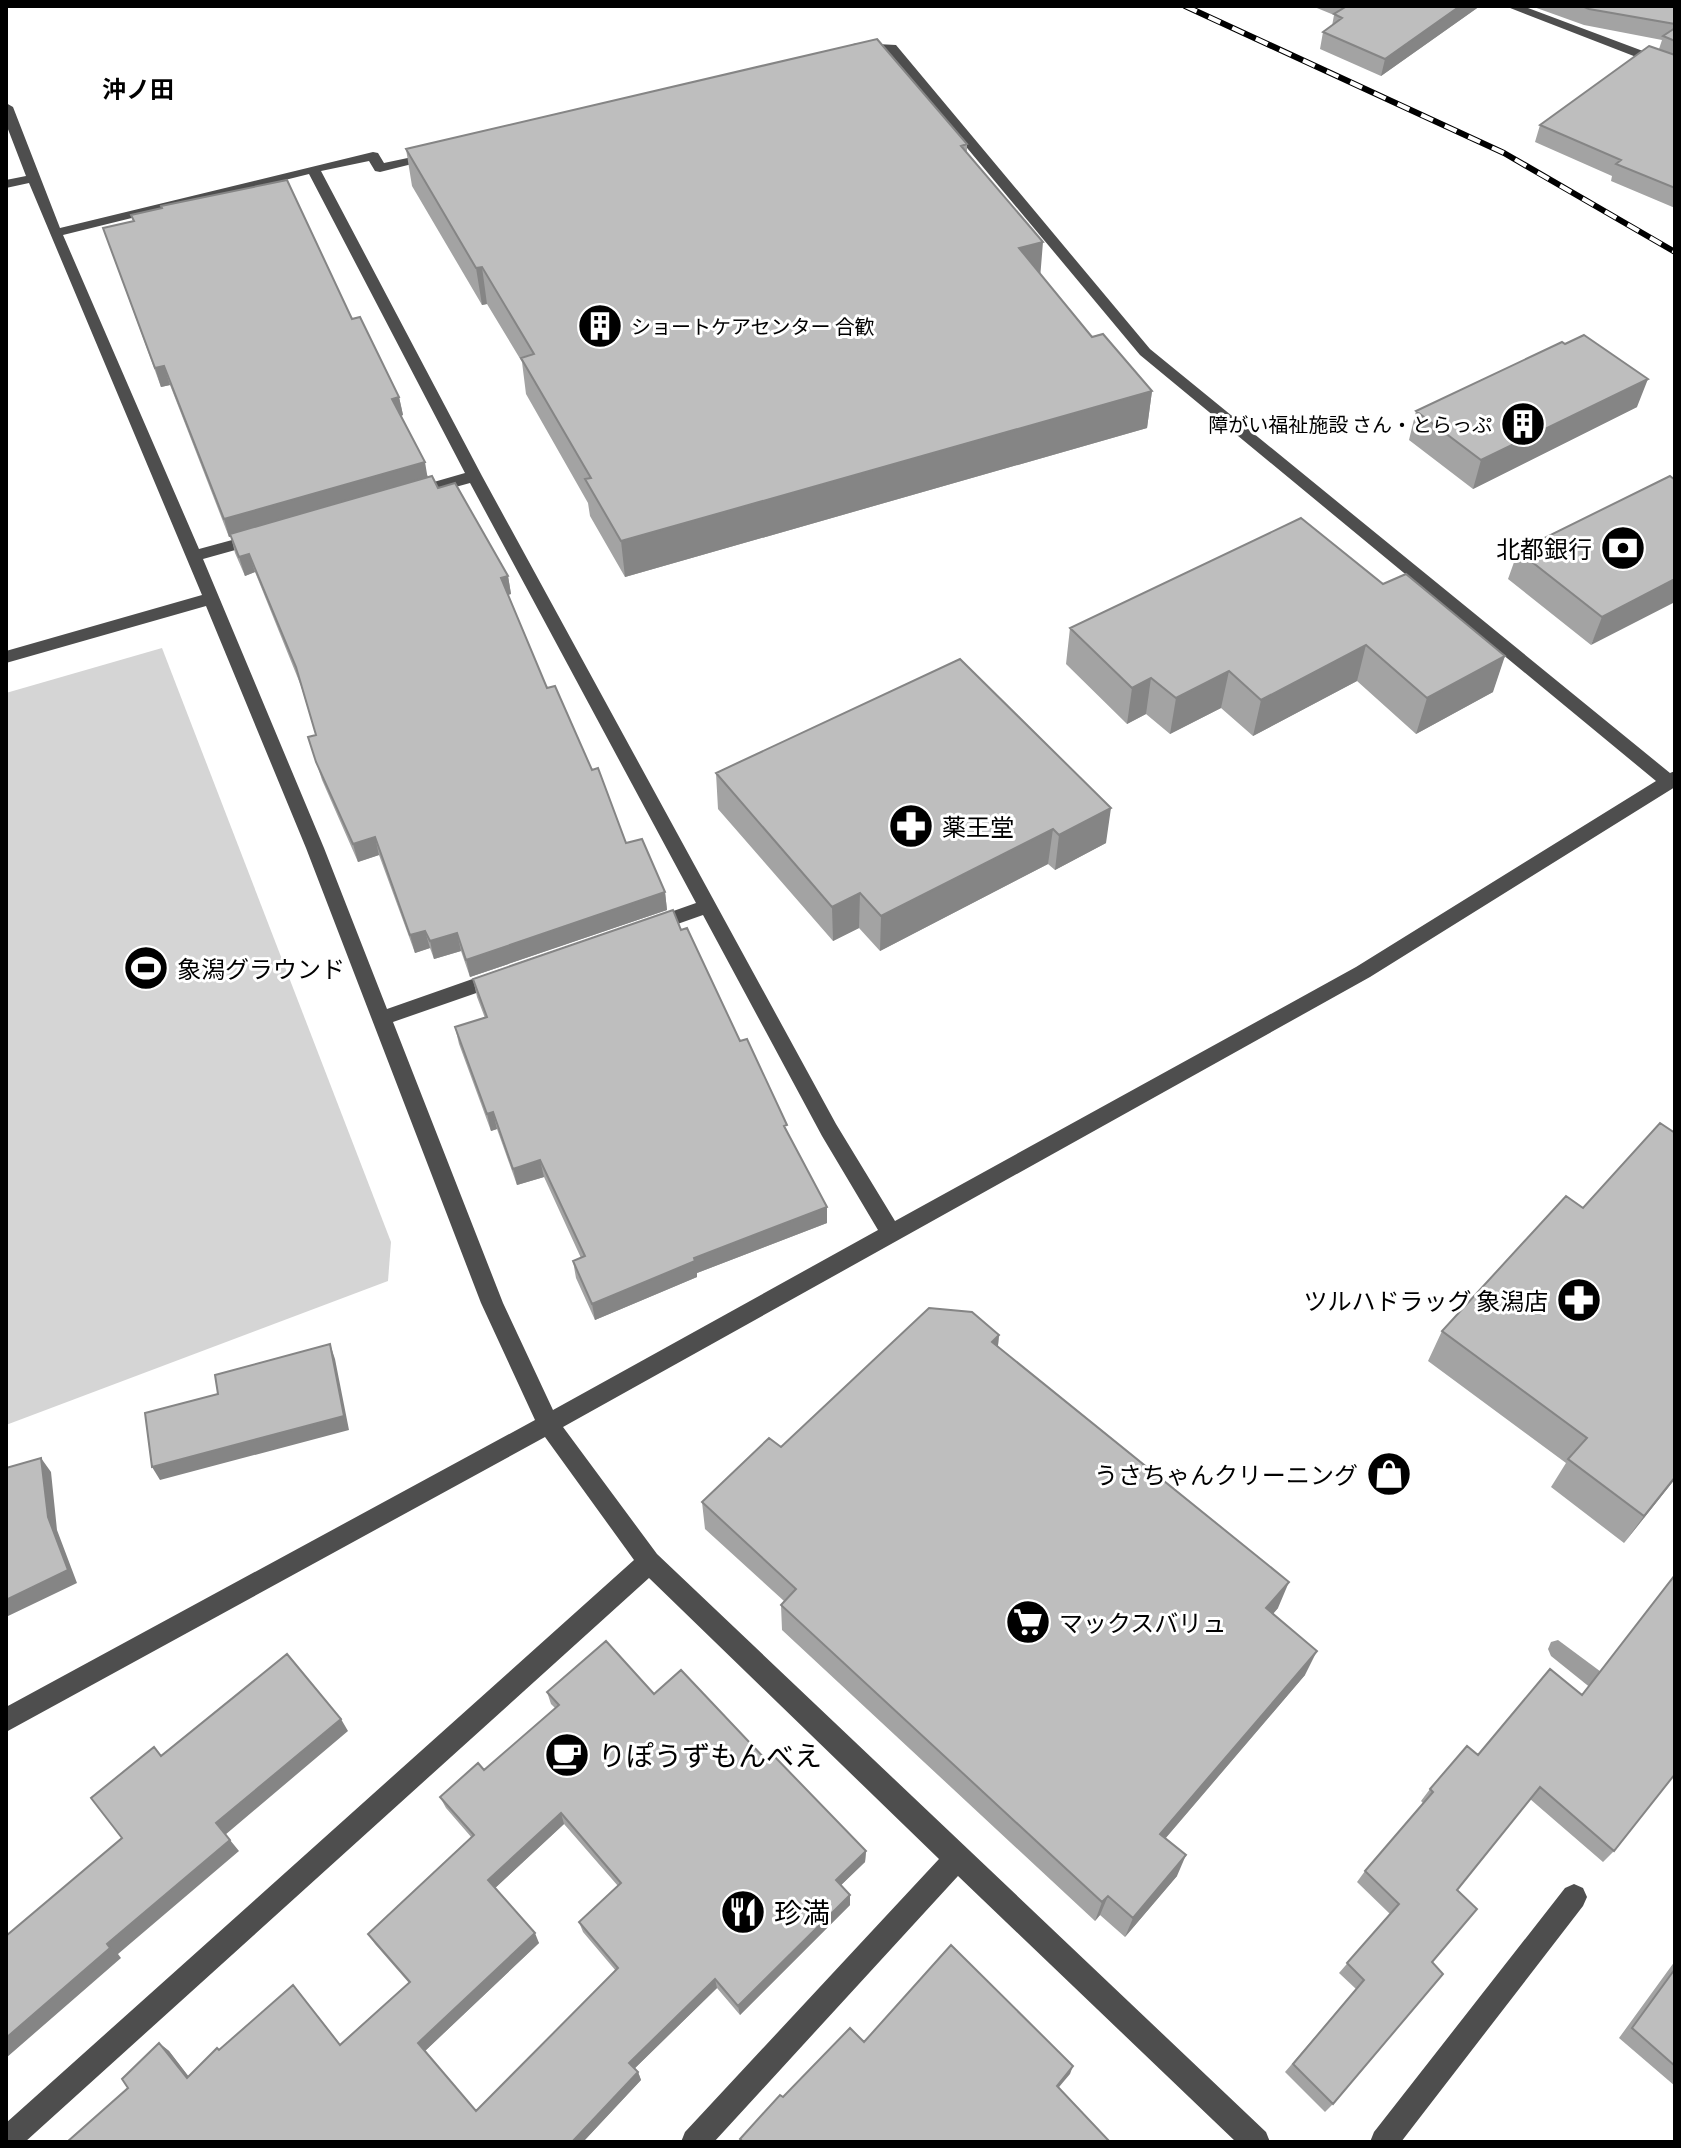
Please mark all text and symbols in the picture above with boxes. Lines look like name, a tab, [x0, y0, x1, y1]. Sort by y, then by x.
district label: 沖ノ田	[102, 74, 174, 103]
building icon: ショートケアセンター 合歓	[576, 302, 624, 350]
place label: ショートケアセンター 合歓	[631, 314, 874, 338]
building icon: 障がい福祉施設 さん・とらっぷ	[1499, 400, 1547, 448]
place label: 障がい福祉施設 さん・とらっぷ	[1208, 412, 1492, 436]
bank icon: 北都銀行	[1599, 524, 1647, 572]
place label: 北都銀行	[1496, 534, 1592, 563]
pharmacy icon: 薬王堂	[887, 802, 935, 850]
place label: 薬王堂	[942, 812, 1014, 841]
sports icon: 象潟グラウンド	[122, 944, 170, 992]
place label: 象潟グラウンド	[177, 954, 345, 983]
pharmacy icon: ツルハドラッグ 象潟店	[1555, 1276, 1603, 1324]
place label: ツルハドラッグ 象潟店	[1303, 1286, 1548, 1315]
shop icon: うさちゃんクリーニング	[1365, 1450, 1413, 1498]
place label: うさちゃんクリーニング	[1094, 1460, 1358, 1489]
supermarket icon: マックスバリュ	[1004, 1598, 1052, 1646]
place label: マックスバリュ	[1059, 1608, 1226, 1637]
cafe icon: りぽうずもんべえ	[543, 1731, 591, 1779]
place label: りぽうずもんべえ	[598, 1738, 822, 1772]
restaurant icon: 珍満	[719, 1888, 767, 1936]
place label: 珍満	[774, 1895, 830, 1929]

